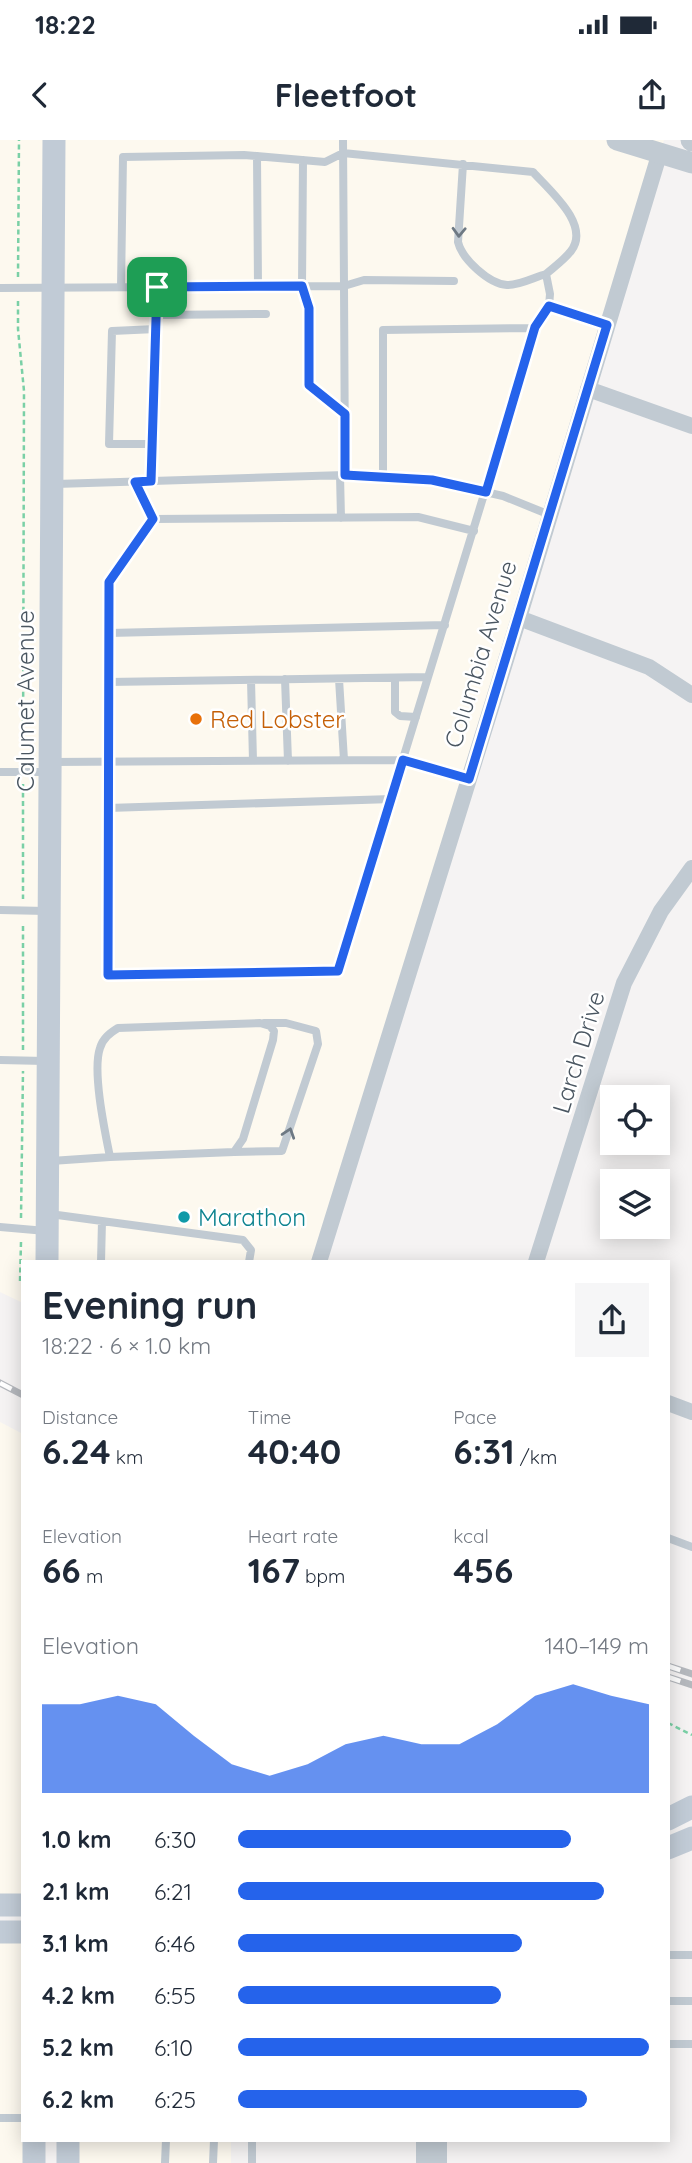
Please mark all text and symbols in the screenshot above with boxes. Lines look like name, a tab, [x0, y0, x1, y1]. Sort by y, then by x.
text: 18:22	[35, 8, 96, 41]
text: Fleetfoot	[275, 75, 417, 115]
icon: back	[21, 76, 59, 114]
icon: share	[633, 76, 671, 114]
one-way arrow	[451, 227, 466, 238]
pin	[127, 257, 187, 317]
icon: arrive	[138, 268, 176, 306]
street label: Columbia Avenue	[437, 557, 523, 751]
street label: Calumet Avenue	[10, 610, 40, 792]
place label: Red Lobster	[210, 704, 345, 734]
marker: Red Lobster	[188, 711, 204, 727]
street label: Larch Drive	[545, 987, 611, 1117]
map controls	[600, 1085, 670, 1239]
button: locate	[600, 1085, 670, 1155]
one-way arrow	[280, 1127, 295, 1139]
button: layers	[600, 1169, 670, 1239]
place label: Marathon	[198, 1202, 306, 1232]
marker: Marathon	[176, 1209, 192, 1225]
text: Evening run	[42, 1281, 257, 1329]
button: share	[575, 1283, 649, 1357]
text: 18:22 · 6 × 1.0 km	[42, 1331, 211, 1360]
text: Distance	[42, 1405, 118, 1429]
text: Time	[248, 1405, 291, 1429]
text: Pace	[453, 1405, 497, 1429]
text: 6.24	[42, 1429, 111, 1473]
text: 40:40	[248, 1429, 341, 1473]
text: 6:31	[453, 1429, 515, 1473]
text: km	[111, 1445, 143, 1469]
text: /km	[515, 1445, 557, 1469]
text: Elevation	[42, 1524, 122, 1548]
text: Heart rate	[248, 1524, 338, 1548]
text: kcal	[453, 1524, 489, 1548]
text: 66	[42, 1548, 81, 1592]
text: 167	[248, 1548, 300, 1592]
text: 456	[453, 1548, 513, 1592]
text: m	[81, 1564, 103, 1588]
text: bpm	[300, 1564, 345, 1588]
text: Elevation	[42, 1631, 139, 1660]
text: 140–149 m	[544, 1631, 649, 1660]
text: 1.0 km	[42, 1825, 112, 1854]
text: 6:30	[154, 1825, 196, 1854]
text: 2.1 km	[42, 1877, 109, 1906]
text: 6:21	[154, 1877, 192, 1906]
text: 3.1 km	[42, 1929, 109, 1958]
text: 6:46	[154, 1929, 195, 1958]
text: 4.2 km	[42, 1981, 115, 2010]
text: 6:55	[154, 1981, 196, 2010]
text: 5.2 km	[42, 2033, 114, 2062]
text: 6:10	[154, 2033, 193, 2062]
text: 6.2 km	[42, 2085, 114, 2114]
text: 6:25	[154, 2085, 196, 2114]

